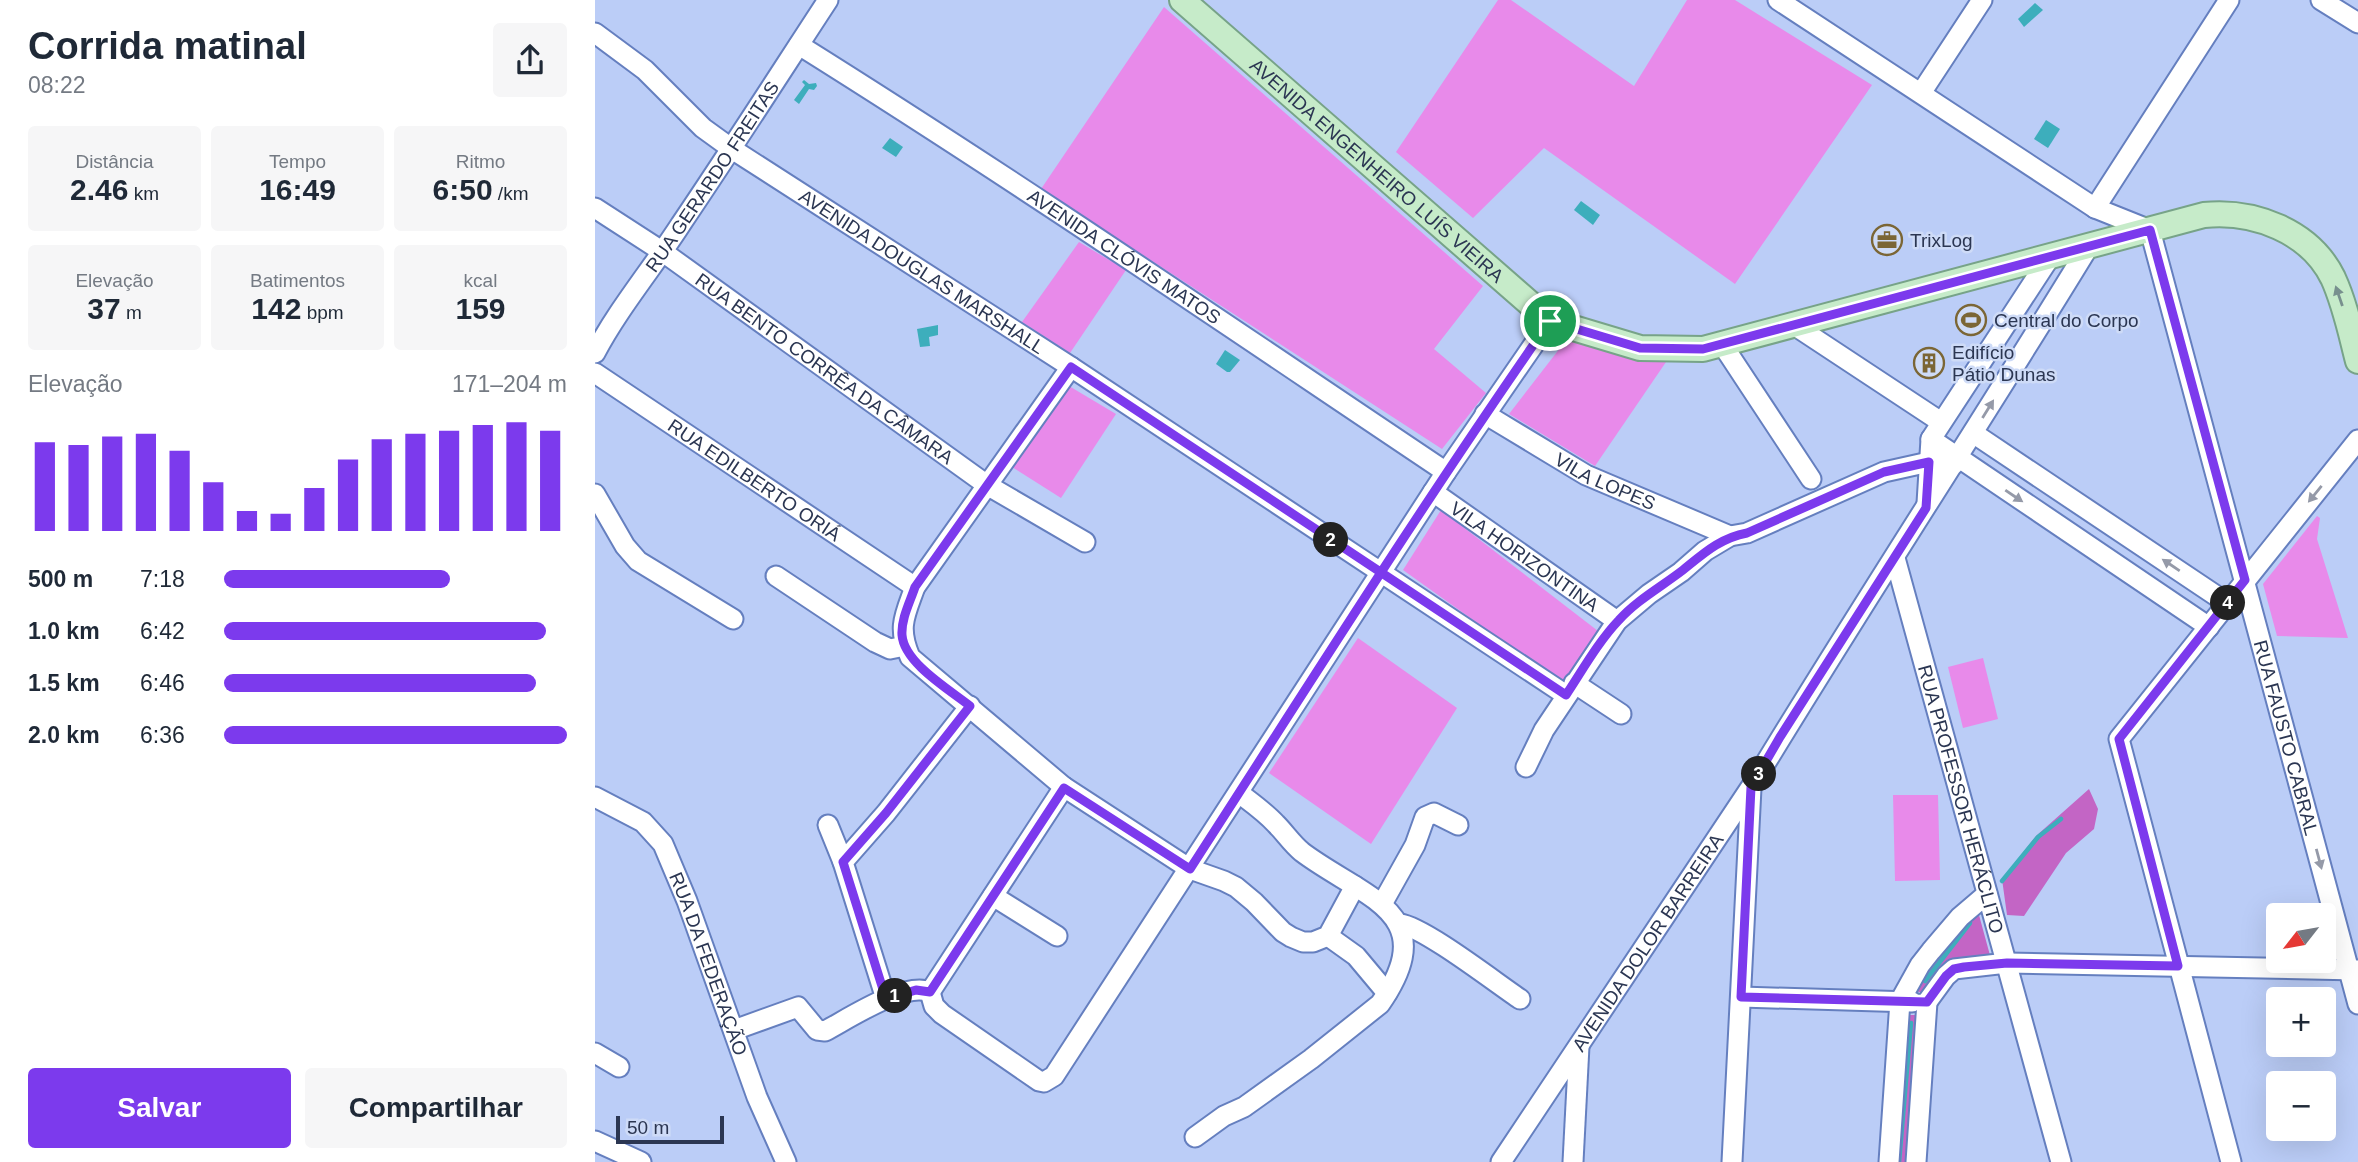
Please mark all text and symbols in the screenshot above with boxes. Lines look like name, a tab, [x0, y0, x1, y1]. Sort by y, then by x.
button: share	[493, 23, 567, 97]
text: Corrida matinal	[28, 25, 307, 67]
street label: AVENIDA ENGENHEIRO LUÍS VIEIRA	[1246, 54, 1508, 287]
text: 08:22	[28, 72, 86, 98]
street label: RUA GERARDO FREITAS	[641, 77, 783, 276]
text: Distância	[75, 151, 154, 172]
text: Tempo	[269, 151, 326, 172]
text: Ritmo	[456, 151, 505, 172]
text: 2.46	[70, 173, 128, 206]
text: 16:49	[259, 173, 336, 206]
text: 6:50	[433, 173, 493, 206]
text: km	[128, 183, 159, 204]
text: /km	[493, 183, 528, 204]
street label: AVENIDA DOUGLAS MARSHALL	[796, 185, 1048, 358]
street label: AVENIDA CLÓVIS MATOS	[1024, 185, 1225, 328]
office icon: TrixLog	[1870, 223, 1904, 257]
place label: TrixLog	[1910, 230, 1973, 251]
street label: RUA BENTO CORRÊA DA CÂMARA	[692, 268, 958, 468]
text: Elevação	[75, 270, 154, 291]
text: Batimentos	[250, 270, 345, 291]
text: kcal	[464, 270, 497, 291]
one-way arrow	[2333, 285, 2344, 306]
pin	[1520, 291, 1580, 351]
text: 37	[87, 292, 121, 325]
text: 142	[251, 292, 301, 325]
text: 159	[455, 292, 506, 325]
text: m	[121, 302, 142, 323]
text: bpm	[301, 302, 344, 323]
icon: arrive	[1531, 302, 1569, 340]
sports icon: Central do Corpo	[1954, 303, 1988, 337]
place label: Central do Corpo	[1994, 310, 2139, 331]
place label: Edifício Pátio Dunas	[1952, 342, 2056, 385]
building icon: Edifício Pátio Dunas	[1912, 346, 1946, 380]
text: Elevação	[28, 371, 123, 397]
text: 171–204 m	[452, 371, 567, 397]
one-way arrow	[1982, 399, 1995, 418]
street label: RUA EDILBERTO ORIÁ	[664, 415, 845, 545]
street label: VILA LOPES	[1551, 448, 1659, 514]
one-way arrow	[2308, 484, 2323, 502]
one-way arrow	[2004, 490, 2024, 503]
street label: VILA HORIZONTINA	[1446, 497, 1603, 616]
pin: 2	[1313, 522, 1349, 558]
text: 2	[1325, 529, 1336, 550]
one-way arrow	[2161, 559, 2180, 572]
text: 500 m	[28, 566, 93, 592]
text: 7:18	[140, 566, 185, 592]
pin: 4	[2211, 586, 2245, 620]
text: 4	[2222, 592, 2233, 613]
text: 1.0 km	[28, 618, 100, 644]
text: 6:42	[140, 618, 185, 644]
street label: RUA FAUSTO CABRAL	[2250, 638, 2323, 838]
street label: RUA PROFESSOR HERÁCLITO	[1914, 662, 2008, 936]
text: 1.5 km	[28, 670, 100, 696]
text: 6:46	[140, 670, 185, 696]
text: 2.0 km	[28, 722, 100, 748]
text: 6:36	[140, 722, 185, 748]
pin: 3	[1741, 756, 1777, 792]
text: 3	[1753, 763, 1764, 784]
street label: AVENIDA DOLOR BARREIRA	[1568, 830, 1727, 1055]
one-way arrow	[2314, 848, 2325, 870]
street label: RUA DA FEDERAÇÃO	[666, 869, 752, 1058]
north arrow	[2266, 903, 2336, 973]
map controls	[2266, 903, 2336, 1141]
pin: 1	[877, 978, 913, 1014]
text: 1	[889, 985, 900, 1006]
button: +	[2266, 987, 2336, 1057]
button: Salvar	[28, 1068, 291, 1148]
button: Compartilhar	[305, 1068, 567, 1148]
button: −	[2266, 1071, 2336, 1141]
scale bar	[616, 1113, 725, 1145]
text: 50 m	[627, 1117, 669, 1138]

